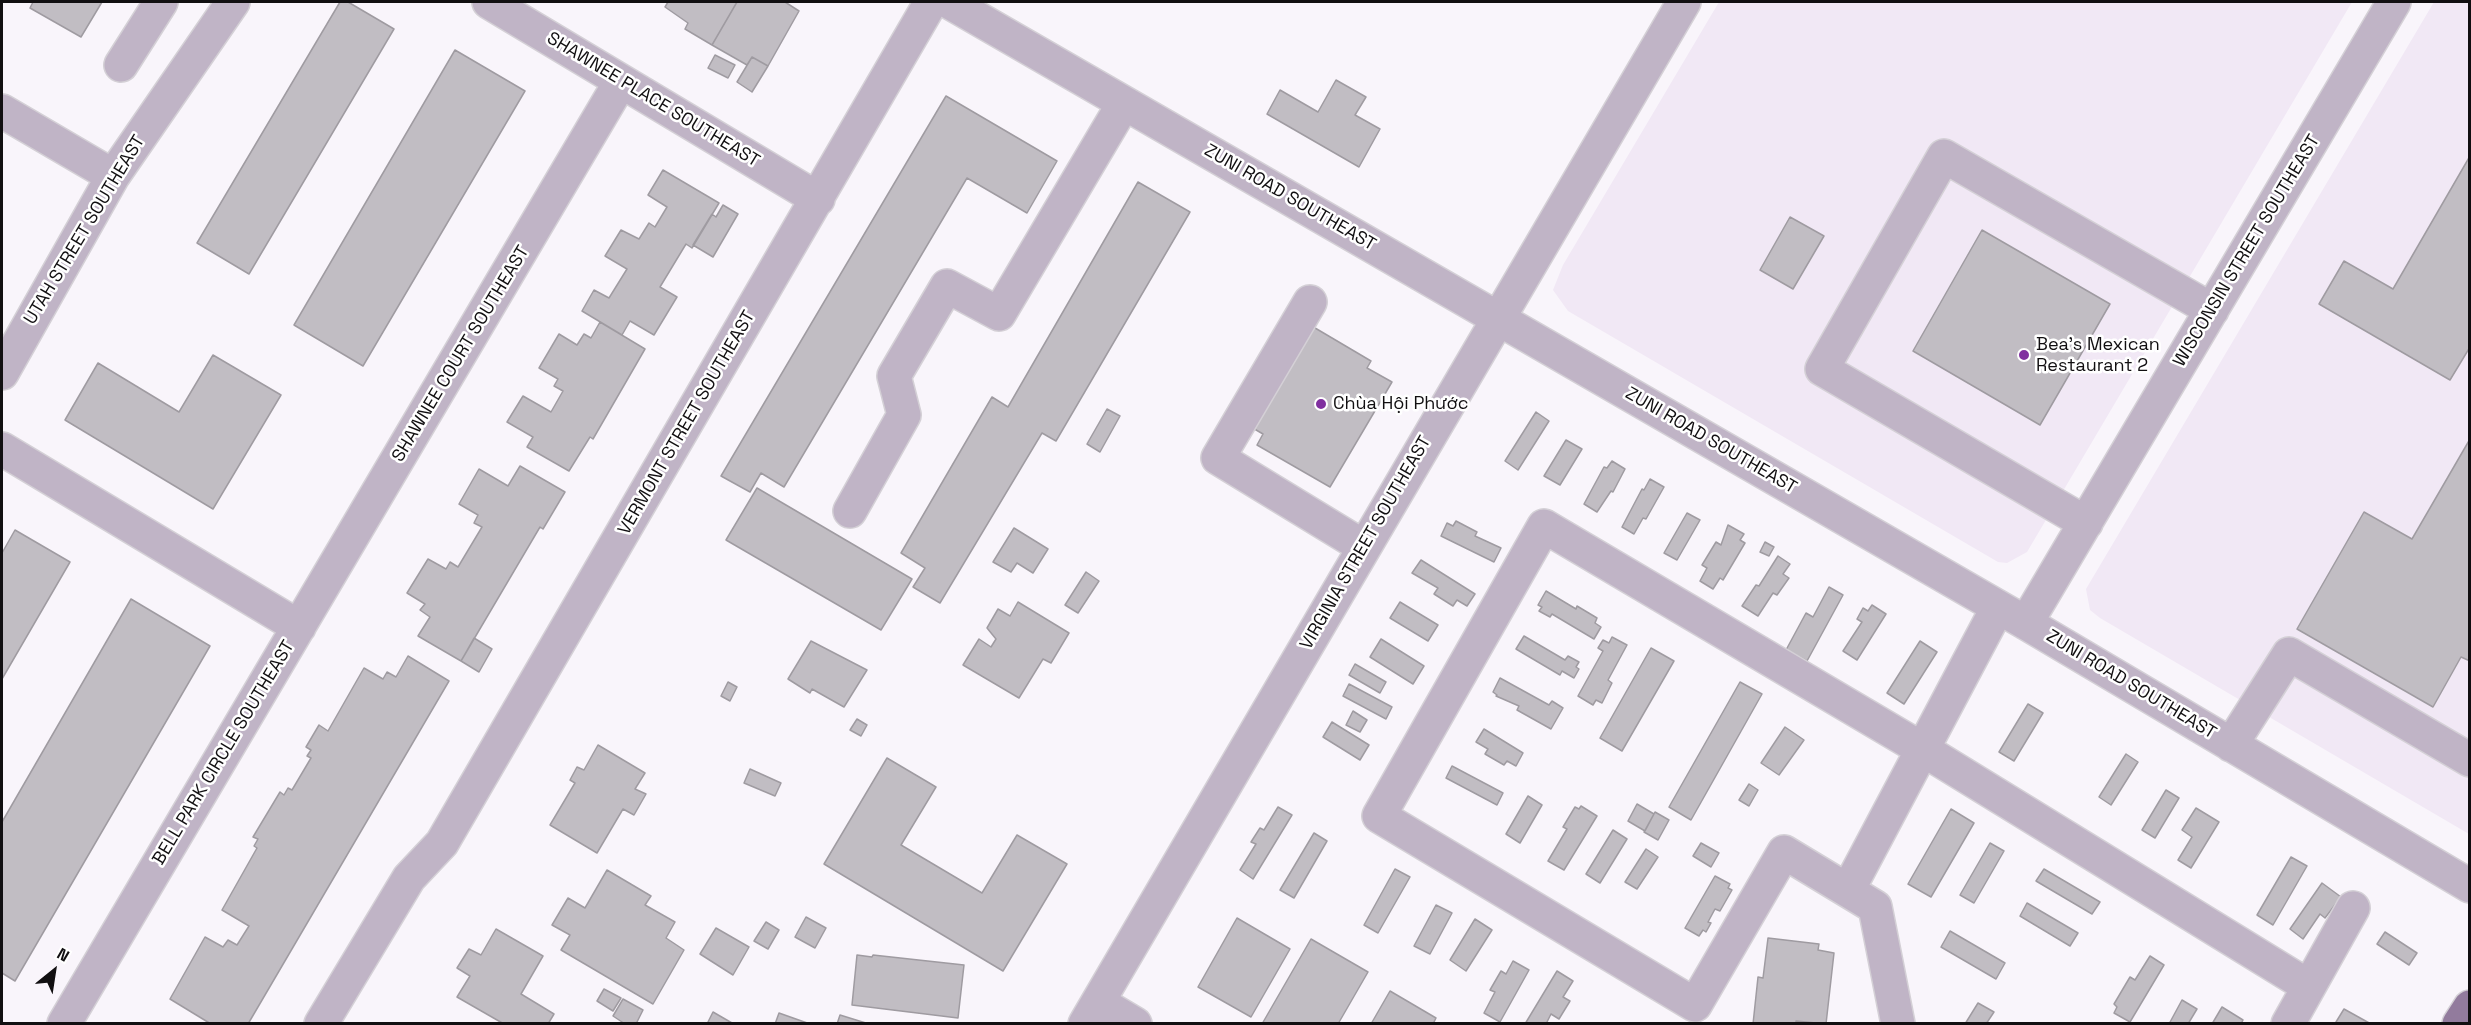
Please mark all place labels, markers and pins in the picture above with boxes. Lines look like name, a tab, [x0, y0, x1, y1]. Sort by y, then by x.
place label: Bea's Mexican Restaurant 2	[2036, 334, 2160, 376]
marker: Bea's Mexican Restaurant 2	[2017, 348, 2031, 362]
place label: Chùa Hội Phước	[1333, 393, 1468, 415]
marker: Chùa Hội Phước	[1314, 397, 1328, 411]

